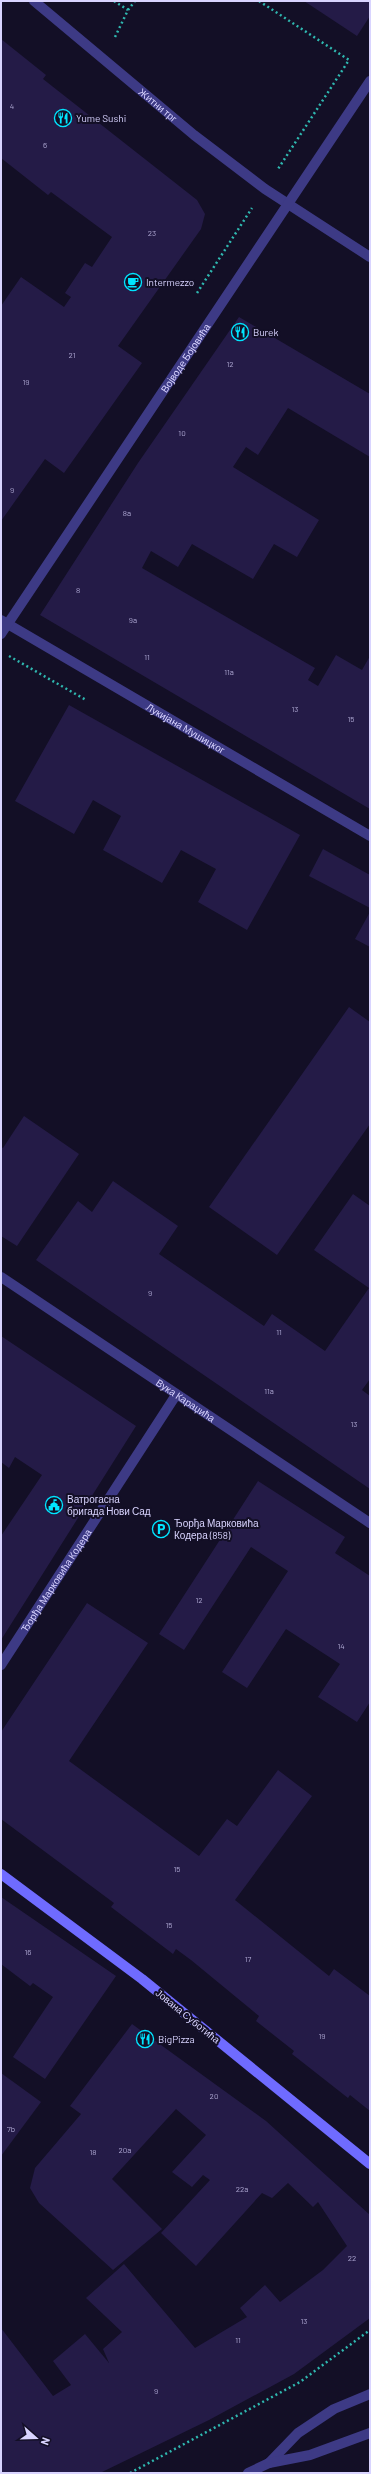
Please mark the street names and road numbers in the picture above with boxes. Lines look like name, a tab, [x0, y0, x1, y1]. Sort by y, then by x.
street label: Житни трг	[137, 86, 180, 125]
street label: Војводе Бојовића	[158, 321, 213, 395]
street label: Лукијана Мушицког	[144, 700, 227, 756]
street label: Вука Караџића	[154, 1376, 218, 1424]
street label: Ђорђа Марковића Кодера	[18, 1526, 94, 1634]
street label: Јована Суботића	[153, 1986, 223, 2046]

